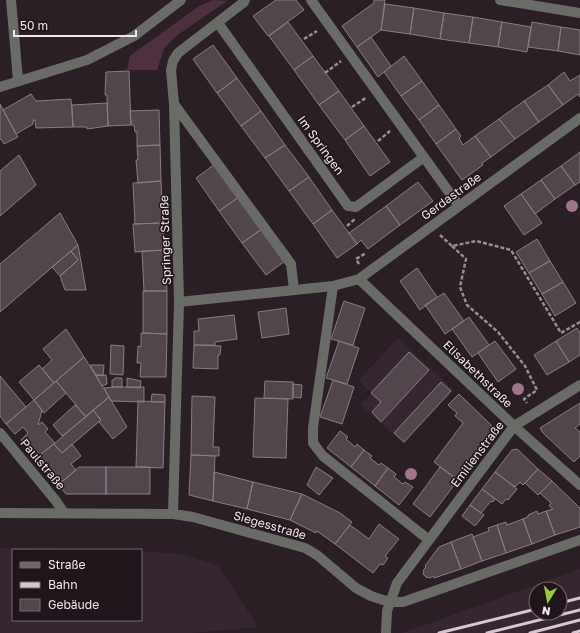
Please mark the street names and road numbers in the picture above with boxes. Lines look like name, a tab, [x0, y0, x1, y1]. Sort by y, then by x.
street label: Im Springen	[295, 112, 347, 178]
street label: Gerdastraße	[418, 169, 484, 223]
street label: Springer Straße	[156, 195, 174, 285]
street label: Elisabethstraße	[440, 337, 516, 411]
street label: Emilienstraße	[447, 418, 507, 490]
street label: Paulstraße	[17, 435, 69, 493]
street label: Siegesstraße	[232, 507, 308, 543]

